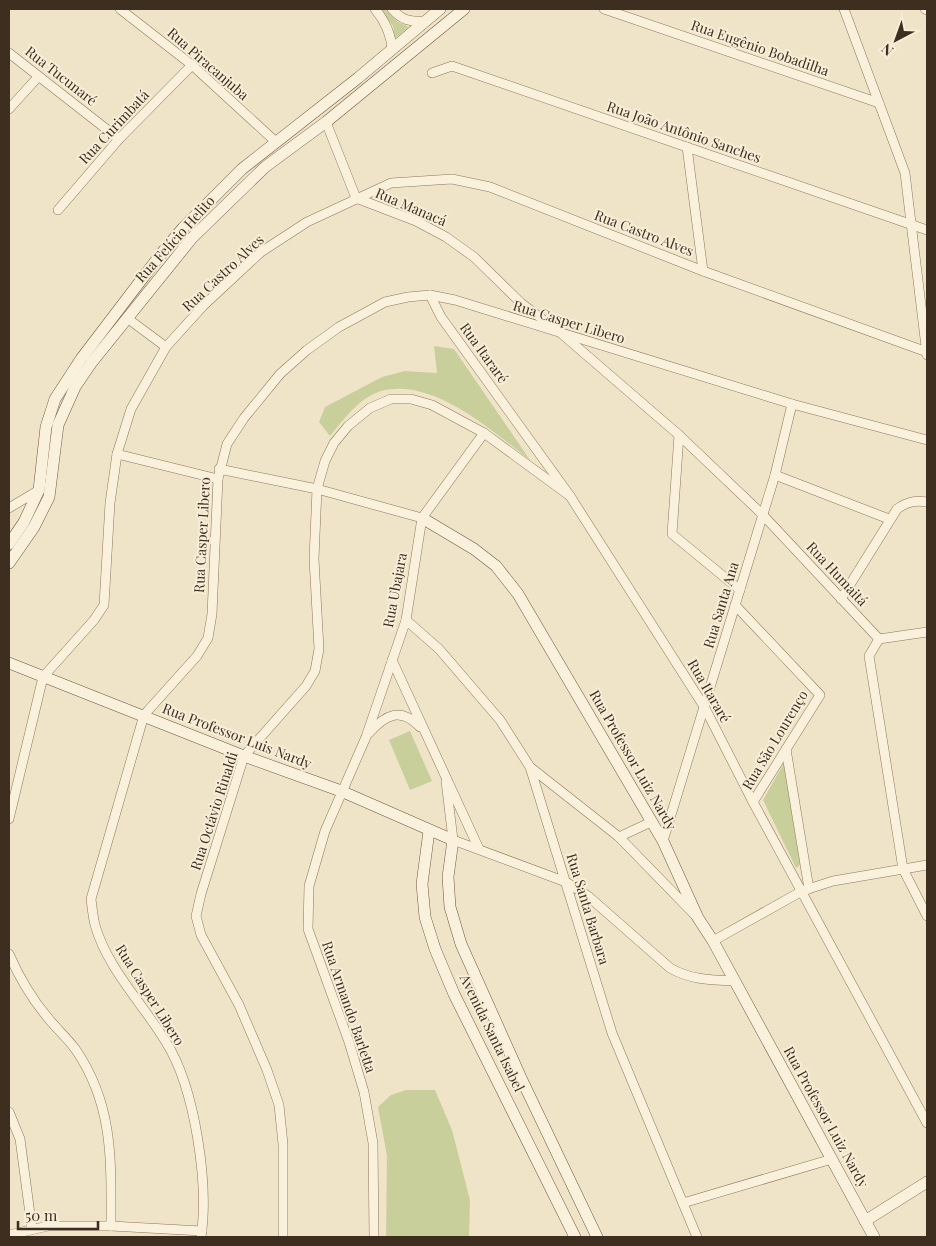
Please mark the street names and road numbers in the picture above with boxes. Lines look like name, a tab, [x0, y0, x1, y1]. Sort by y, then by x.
street label: Rua Eugênio Bobadilha	[689, 15, 832, 80]
street label: Rua Piracanjuba	[164, 23, 253, 104]
street label: Rua Tucunaré	[21, 42, 101, 110]
street label: Rua Curimbatá	[74, 85, 153, 168]
street label: Rua João Antônio Sanches	[605, 96, 764, 167]
street label: Rua Manacá	[373, 183, 450, 230]
street label: Rua Felício Helito	[131, 191, 219, 286]
street label: Rua Castro Alves	[592, 205, 697, 260]
street label: Rua Castro Alves	[178, 230, 267, 315]
street label: Rua Casper Libero	[511, 295, 628, 348]
street label: Rua Itararé	[456, 319, 513, 387]
street label: Rua Casper Libero	[189, 476, 214, 593]
street label: Rua Humaitá	[803, 537, 872, 610]
street label: Rua Ubajara	[378, 551, 411, 629]
street label: Rua Santa Ana	[698, 559, 743, 650]
street label: Rua Itararé	[684, 656, 735, 726]
street label: Rua Professor Luiz Nardy	[586, 686, 681, 833]
street label: Rua São Lourenço	[737, 686, 812, 793]
street label: Rua Professor Luis Nardy	[160, 698, 314, 773]
street label: Rua Octávio Rinaldi	[185, 749, 242, 872]
street label: Rua Santa Barbara	[563, 851, 614, 967]
street label: Rua Armando Barletta	[318, 938, 381, 1075]
street label: Rua Casper Libero	[112, 941, 189, 1049]
street label: Avenida Santa Isabel	[455, 970, 529, 1095]
street label: Rua Professor Luiz Nardy	[780, 1043, 873, 1191]

